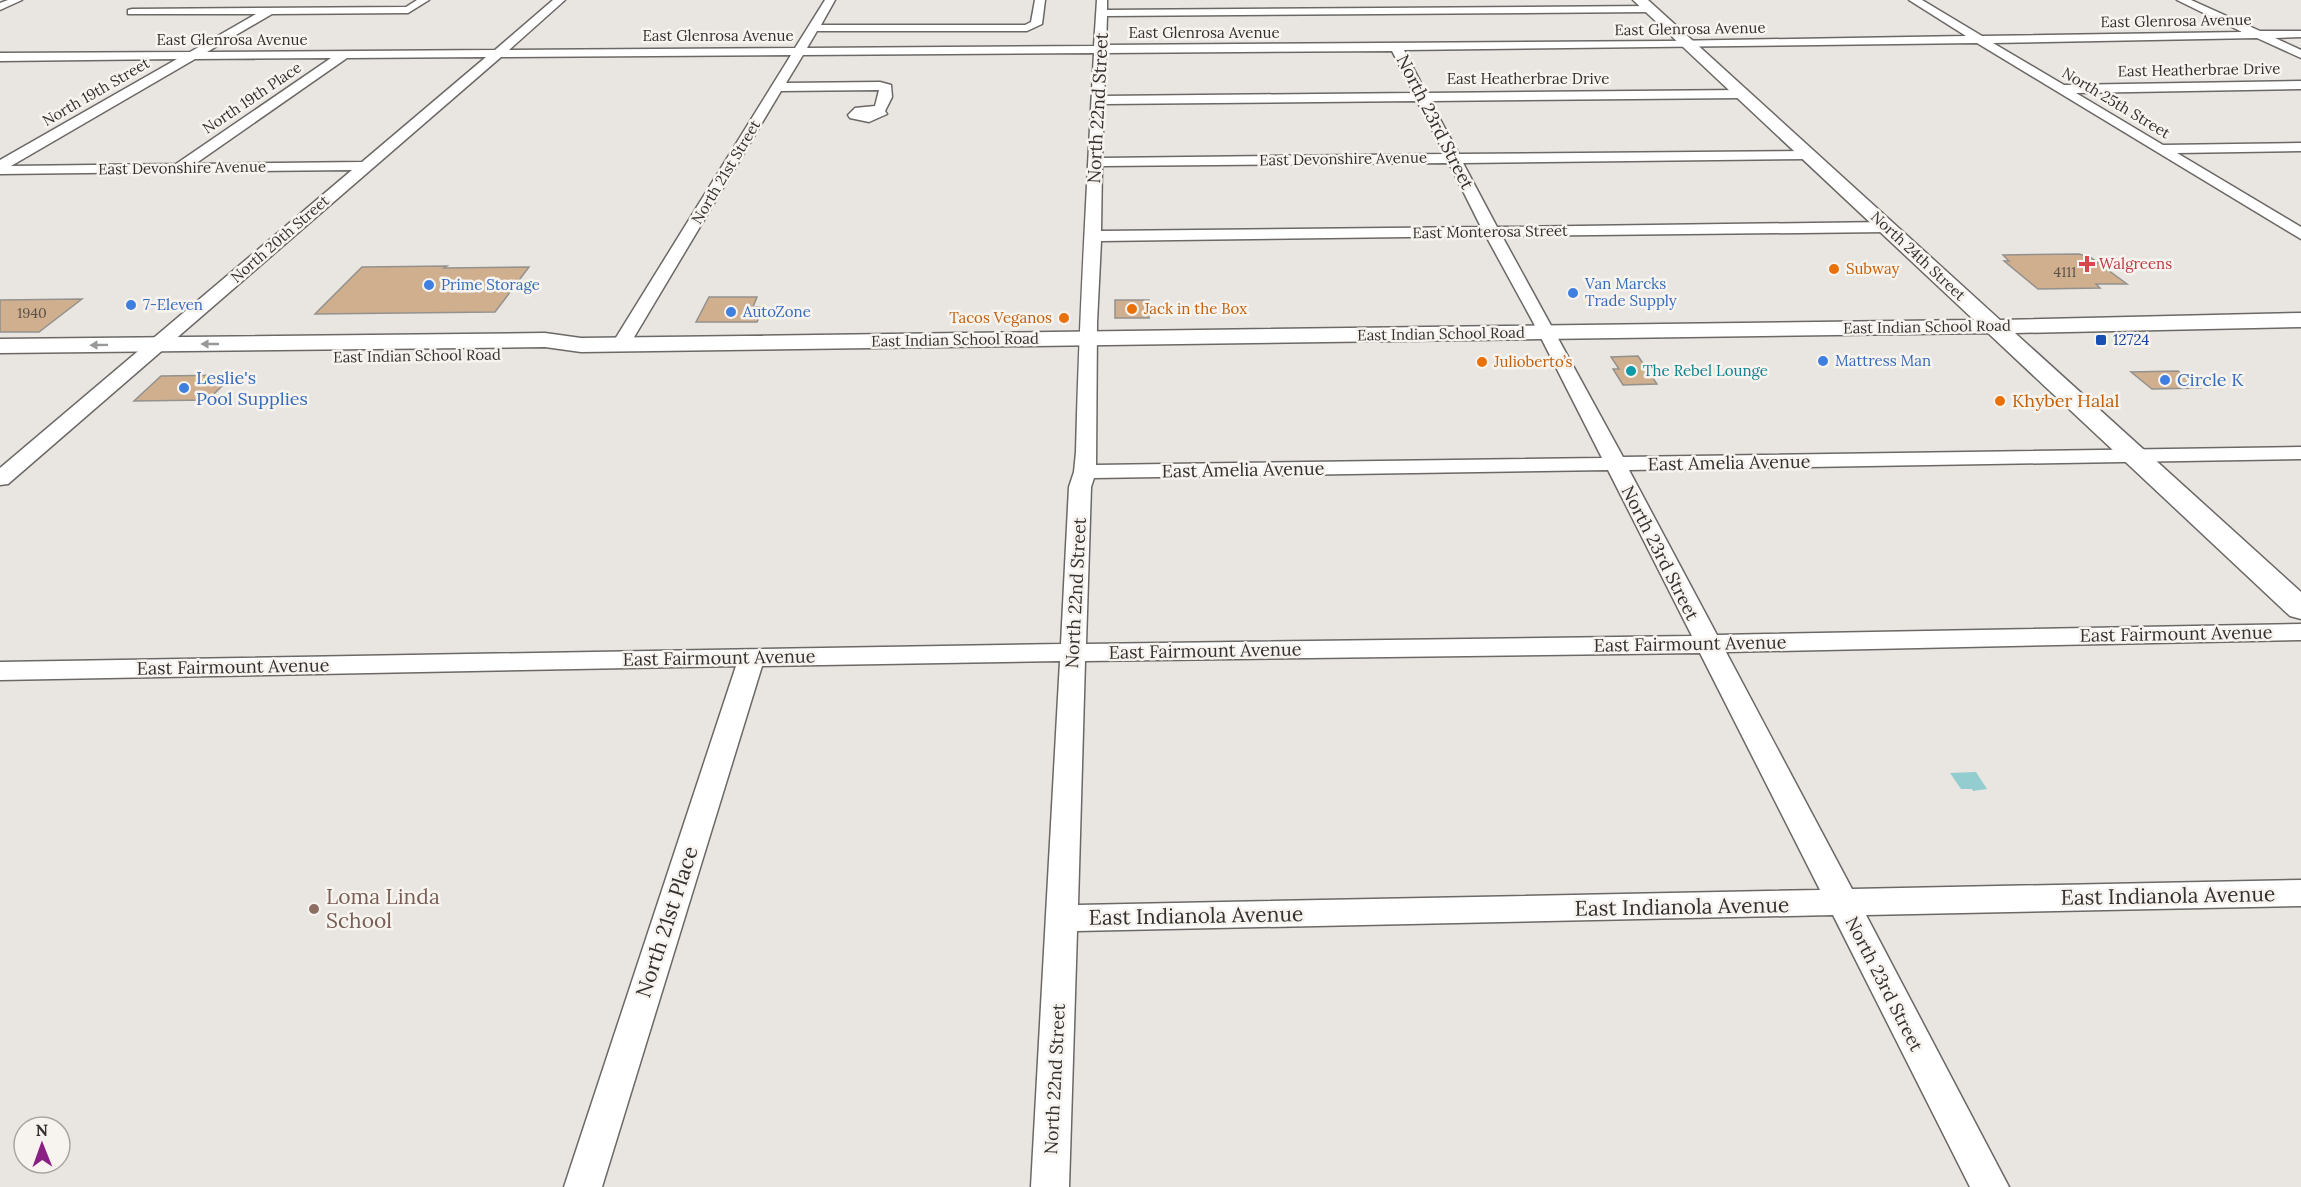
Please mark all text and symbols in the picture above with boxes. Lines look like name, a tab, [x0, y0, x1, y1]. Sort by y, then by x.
street label: East Glenrosa Avenue	[2100, 10, 2252, 31]
street label: East Glenrosa Avenue	[1614, 18, 1766, 39]
street label: East Glenrosa Avenue	[1128, 23, 1280, 42]
street label: East Glenrosa Avenue	[642, 26, 794, 45]
street label: East Glenrosa Avenue	[156, 30, 308, 49]
street label: North 22nd Street	[1082, 32, 1113, 184]
street label: North 23rd Street	[1392, 51, 1479, 193]
street label: North 19th Street	[39, 53, 153, 130]
street label: North 19th Place	[199, 58, 305, 138]
street label: East Heatherbrae Drive	[2117, 59, 2280, 80]
street label: North 25th Street	[2059, 63, 2174, 142]
street label: East Heatherbrae Drive	[1447, 69, 1609, 88]
street label: North 21st Street	[687, 116, 764, 227]
street label: East Devonshire Avenue	[1259, 148, 1427, 169]
street label: East Devonshire Avenue	[98, 157, 266, 178]
street label: North 20th Street	[227, 191, 333, 286]
street label: North 24th Street	[1867, 207, 1970, 304]
street label: East Monterosa Street	[1412, 221, 1568, 242]
place label: Walgreens	[2099, 254, 2172, 273]
marker: Walgreens	[2080, 257, 2094, 271]
place label: Subway	[1846, 259, 1899, 278]
marker: Subway	[1827, 262, 1841, 276]
house number: 4111	[2054, 263, 2076, 281]
place label: Van Marcks Trade Supply	[1584, 274, 1677, 310]
place label: Prime Storage	[441, 275, 540, 294]
marker: Prime Storage	[422, 278, 436, 292]
marker: Van Marcks Trade Supply	[1566, 286, 1580, 300]
place label: 7-Eleven	[143, 295, 203, 314]
marker: 7-Eleven	[124, 298, 138, 312]
place label: Jack in the Box	[1143, 299, 1247, 318]
place label: AutoZone	[742, 302, 811, 321]
marker: Jack in the Box	[1125, 302, 1139, 316]
house number: 1940	[17, 304, 47, 322]
marker: AutoZone	[724, 305, 738, 319]
place label: Tacos Veganos	[949, 308, 1052, 327]
marker: Tacos Veganos	[1057, 311, 1071, 325]
street label: East Indian School Road	[1843, 316, 2011, 337]
street label: East Indian School Road	[1357, 323, 1525, 344]
street label: East Indian School Road	[871, 329, 1039, 350]
place label: 12724	[2113, 330, 2149, 349]
marker: 12724	[2094, 333, 2108, 347]
one-way arrow	[201, 339, 220, 349]
one-way arrow	[89, 340, 108, 349]
street label: East Indian School Road	[333, 345, 501, 366]
place label: Mattress Man	[1835, 351, 1931, 370]
place label: Julioberto’s	[1493, 352, 1573, 371]
marker: Mattress Man	[1816, 354, 1830, 368]
marker: Julioberto’s	[1475, 355, 1489, 369]
place label: The Rebel Lounge	[1643, 361, 1768, 380]
marker: The Rebel Lounge	[1624, 364, 1638, 378]
place label: Leslie's Pool Supplies	[196, 366, 308, 410]
place label: Circle K	[2177, 368, 2244, 391]
marker: Circle K	[2158, 373, 2172, 387]
marker: Leslie's Pool Supplies	[177, 381, 191, 395]
place label: Khyber Halal	[2012, 389, 2119, 412]
marker: Khyber Halal	[1993, 394, 2007, 408]
street label: East Amelia Avenue	[1647, 450, 1811, 475]
street label: East Amelia Avenue	[1161, 457, 1325, 482]
street label: North 23rd Street	[1617, 482, 1704, 624]
street label: North 22nd Street	[1060, 517, 1091, 669]
street label: East Fairmount Avenue	[2079, 620, 2273, 647]
street label: East Fairmount Avenue	[1593, 630, 1787, 657]
street label: East Fairmount Avenue	[1108, 637, 1302, 664]
street label: East Fairmount Avenue	[622, 644, 816, 671]
street label: East Fairmount Avenue	[136, 653, 330, 680]
street label: North 21st Place	[629, 843, 704, 1001]
street label: East Indianola Avenue	[2060, 880, 2275, 911]
place label: Loma Linda School	[326, 883, 440, 934]
street label: East Indianola Avenue	[1574, 891, 1789, 922]
street label: East Indianola Avenue	[1088, 900, 1303, 931]
marker: Loma Linda School	[307, 902, 321, 916]
street label: North 23rd Street	[1841, 913, 1928, 1055]
street label: North 22nd Street	[1039, 1003, 1070, 1155]
north arrow	[12, 1115, 72, 1175]
text: N	[35, 1120, 48, 1140]

